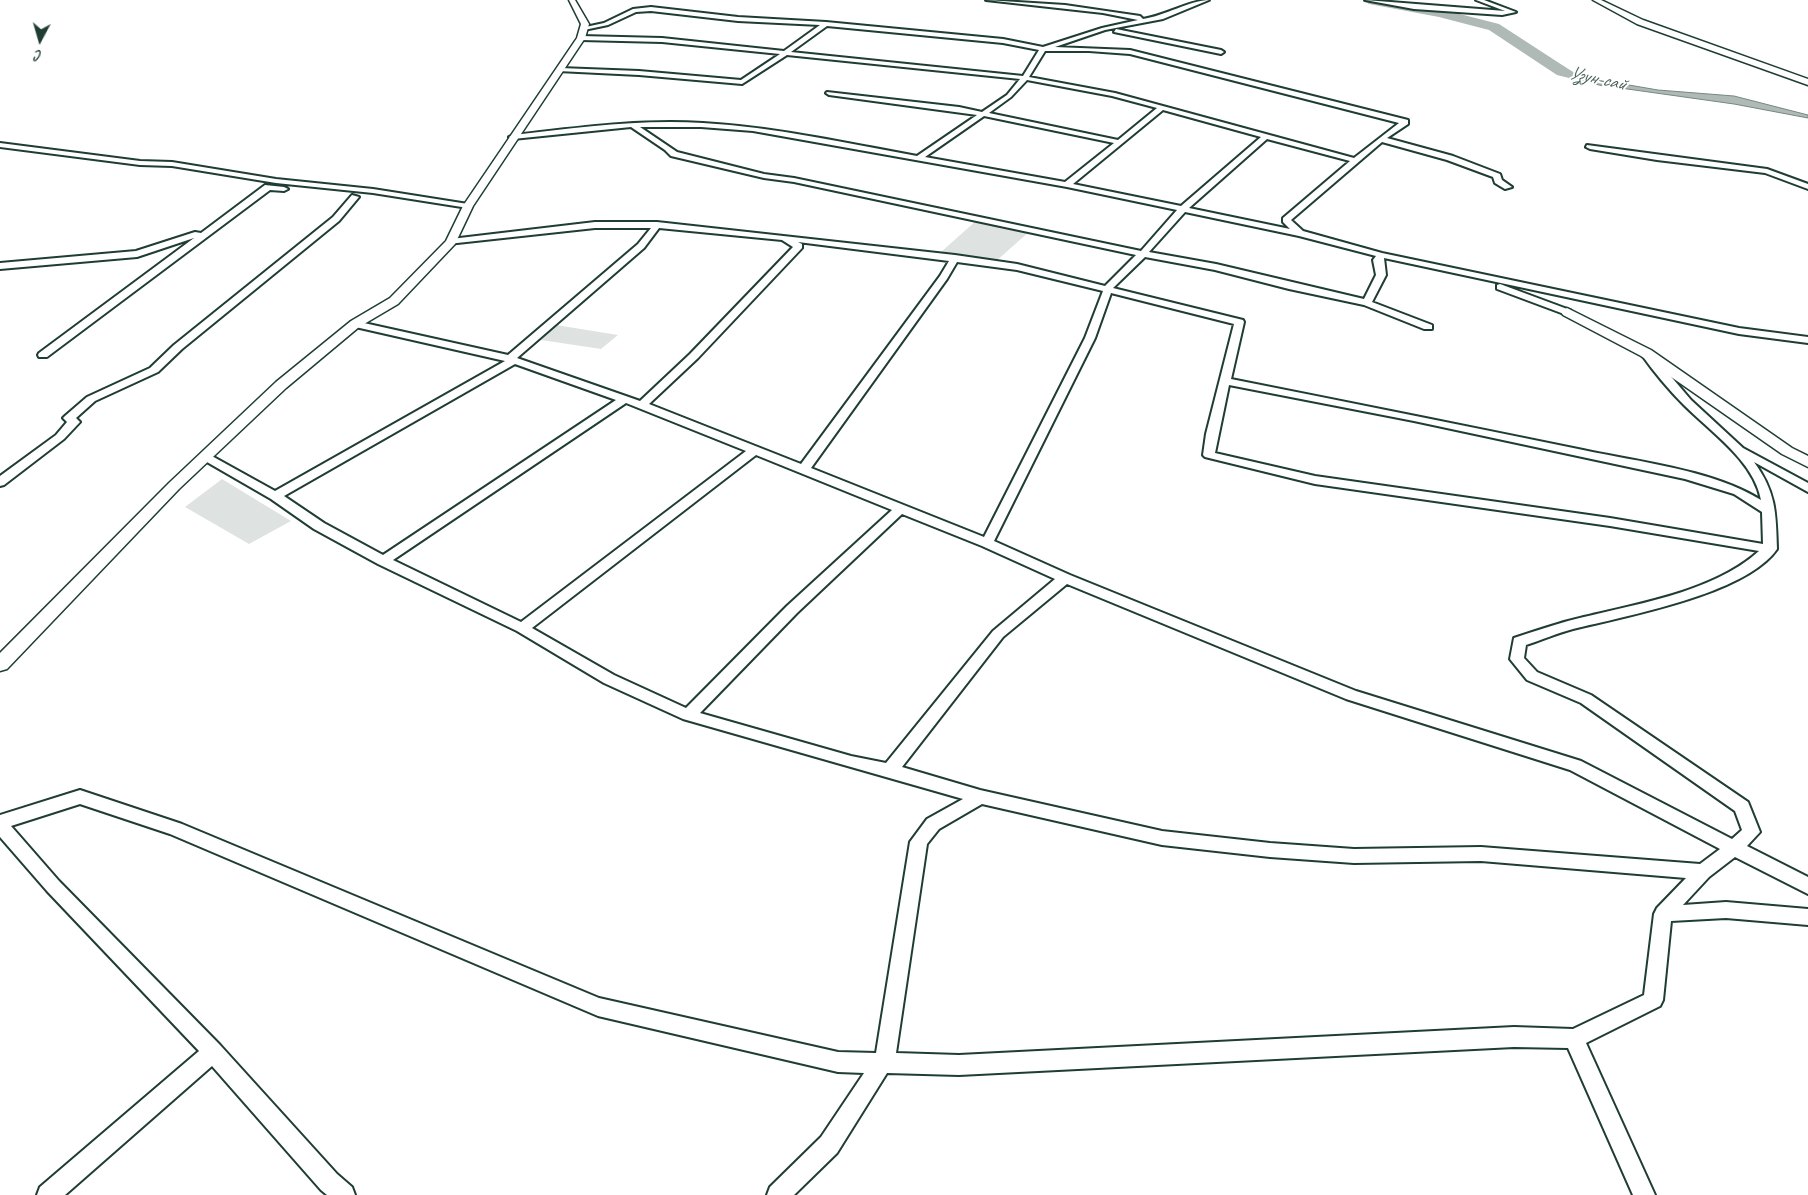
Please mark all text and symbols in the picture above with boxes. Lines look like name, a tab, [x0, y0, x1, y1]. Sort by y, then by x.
north arrow	[15, 15, 65, 65]
text: С	[34, 47, 43, 64]
water label: Узун-сай	[1567, 62, 1627, 96]

